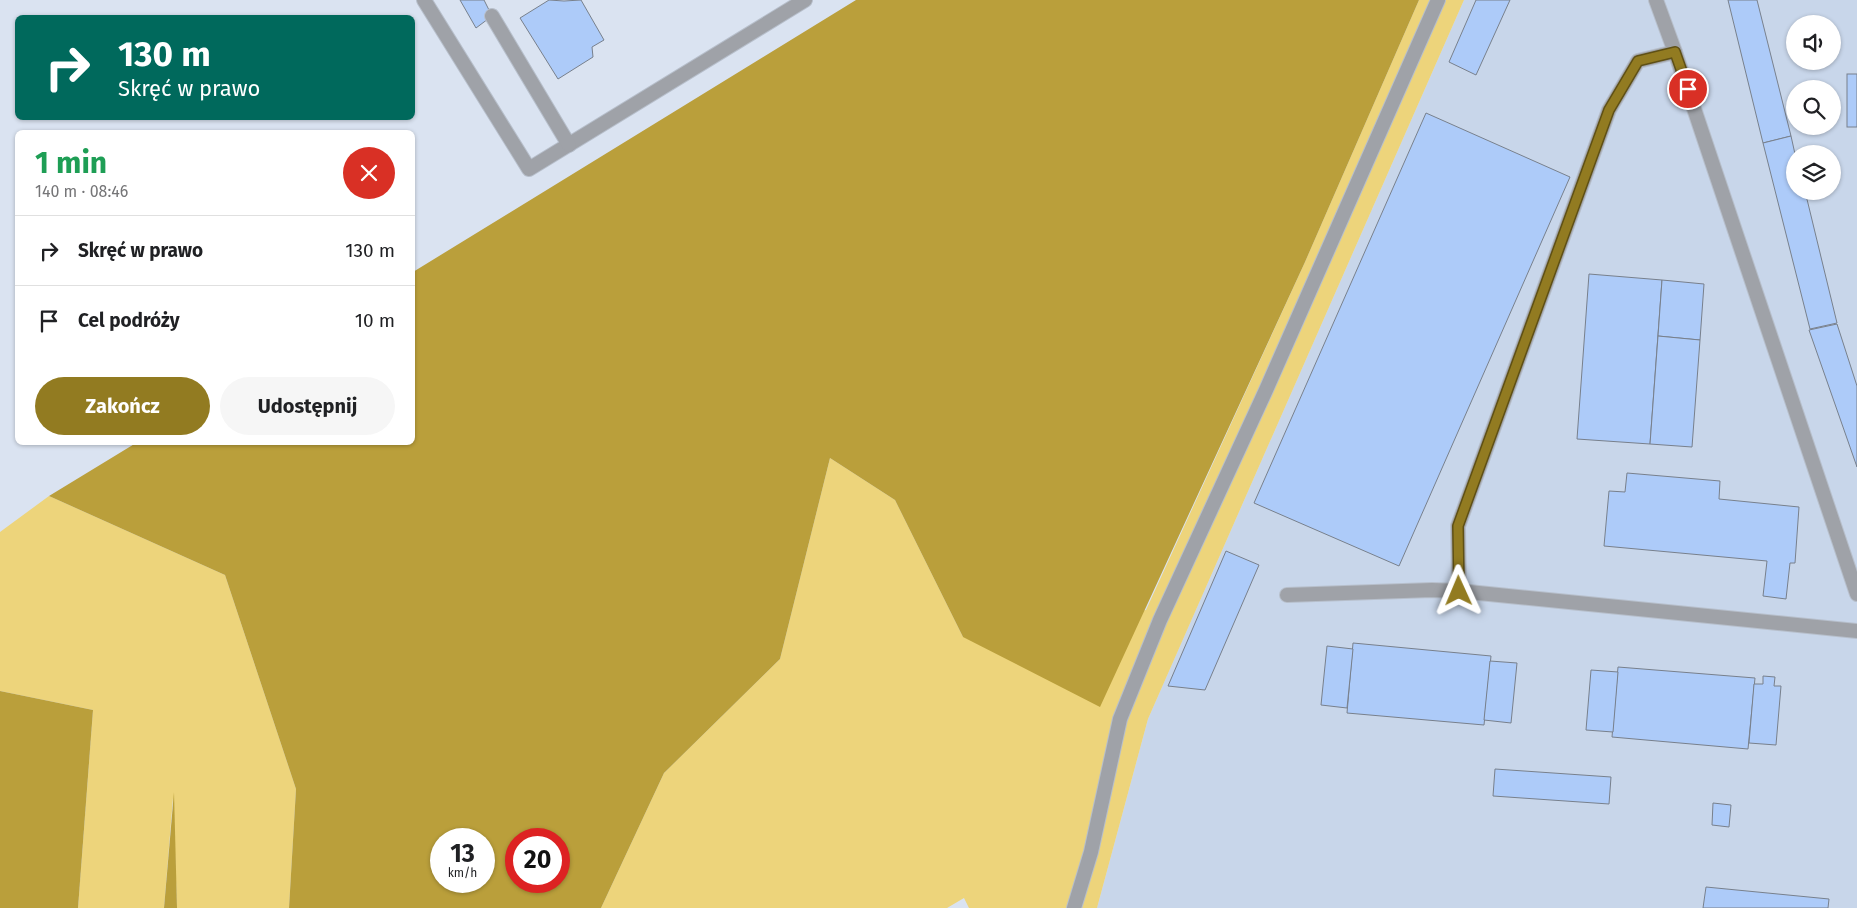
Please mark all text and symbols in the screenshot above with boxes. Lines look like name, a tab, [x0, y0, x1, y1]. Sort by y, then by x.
map controls	[1786, 15, 1841, 200]
button: sound	[1786, 15, 1841, 70]
text: 130 m	[118, 33, 211, 75]
icon: right	[35, 35, 100, 100]
pin	[1667, 68, 1709, 110]
text: Skręć w prawo	[118, 75, 260, 102]
icon: arrive	[1674, 75, 1702, 103]
button: search	[1786, 80, 1841, 135]
text: 1 min	[35, 145, 107, 181]
button: layers	[1786, 145, 1841, 200]
button: close	[343, 147, 395, 199]
text: 140 m · 08:46	[35, 182, 128, 201]
icon: right	[35, 237, 63, 265]
text: Skręć w prawo	[78, 239, 203, 262]
text: 130 m	[345, 239, 395, 262]
icon: arrive	[35, 307, 63, 335]
text: Cel podróży	[78, 309, 180, 332]
text: 10 m	[355, 309, 395, 332]
button: Zakończ	[35, 377, 210, 435]
button: Udostępnij	[220, 377, 395, 435]
position arrow	[1432, 564, 1484, 616]
speed limit sign: 20	[505, 828, 570, 893]
text: 13	[450, 839, 475, 869]
text: km/h	[448, 866, 477, 880]

